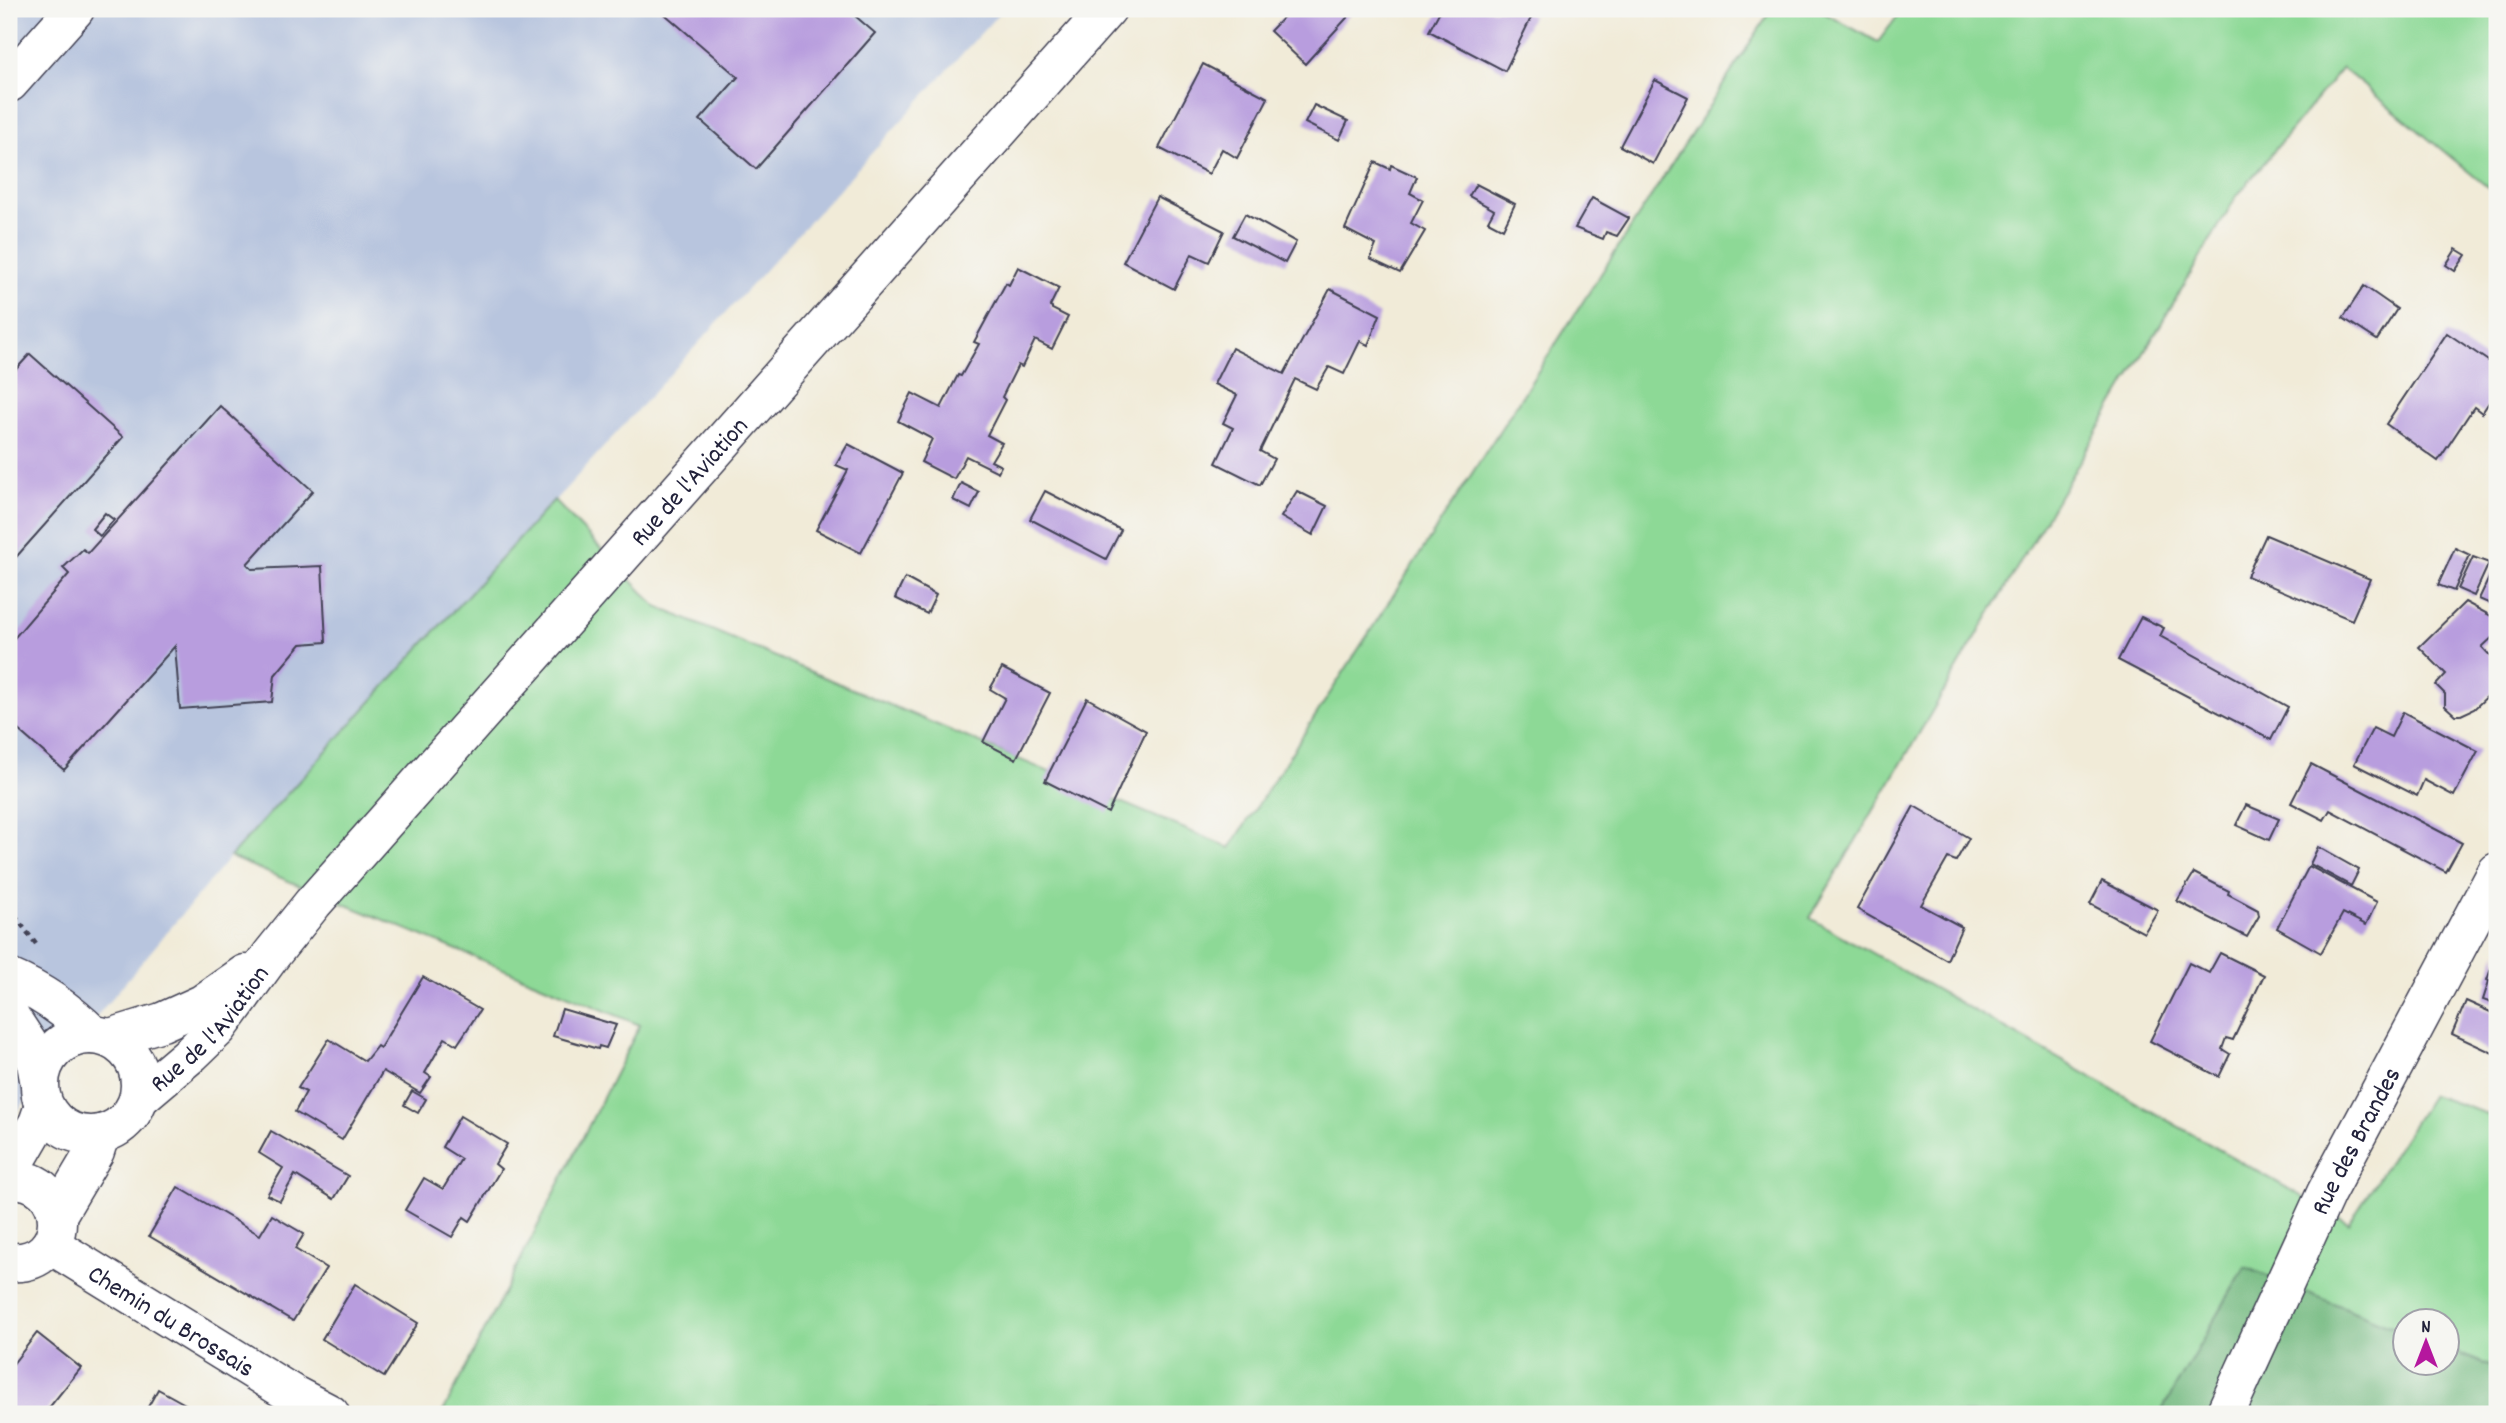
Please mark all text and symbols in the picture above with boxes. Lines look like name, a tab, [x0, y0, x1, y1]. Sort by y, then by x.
street label: Rue de l'Aviation	[623, 410, 758, 556]
street label: Rue de l'Aviation	[143, 959, 280, 1103]
street label: Rue des Brandes	[2303, 1061, 2412, 1222]
street label: Chemin du Brossais	[80, 1257, 260, 1388]
north arrow	[2390, 1308, 2460, 1378]
text: N	[2421, 1315, 2431, 1342]

